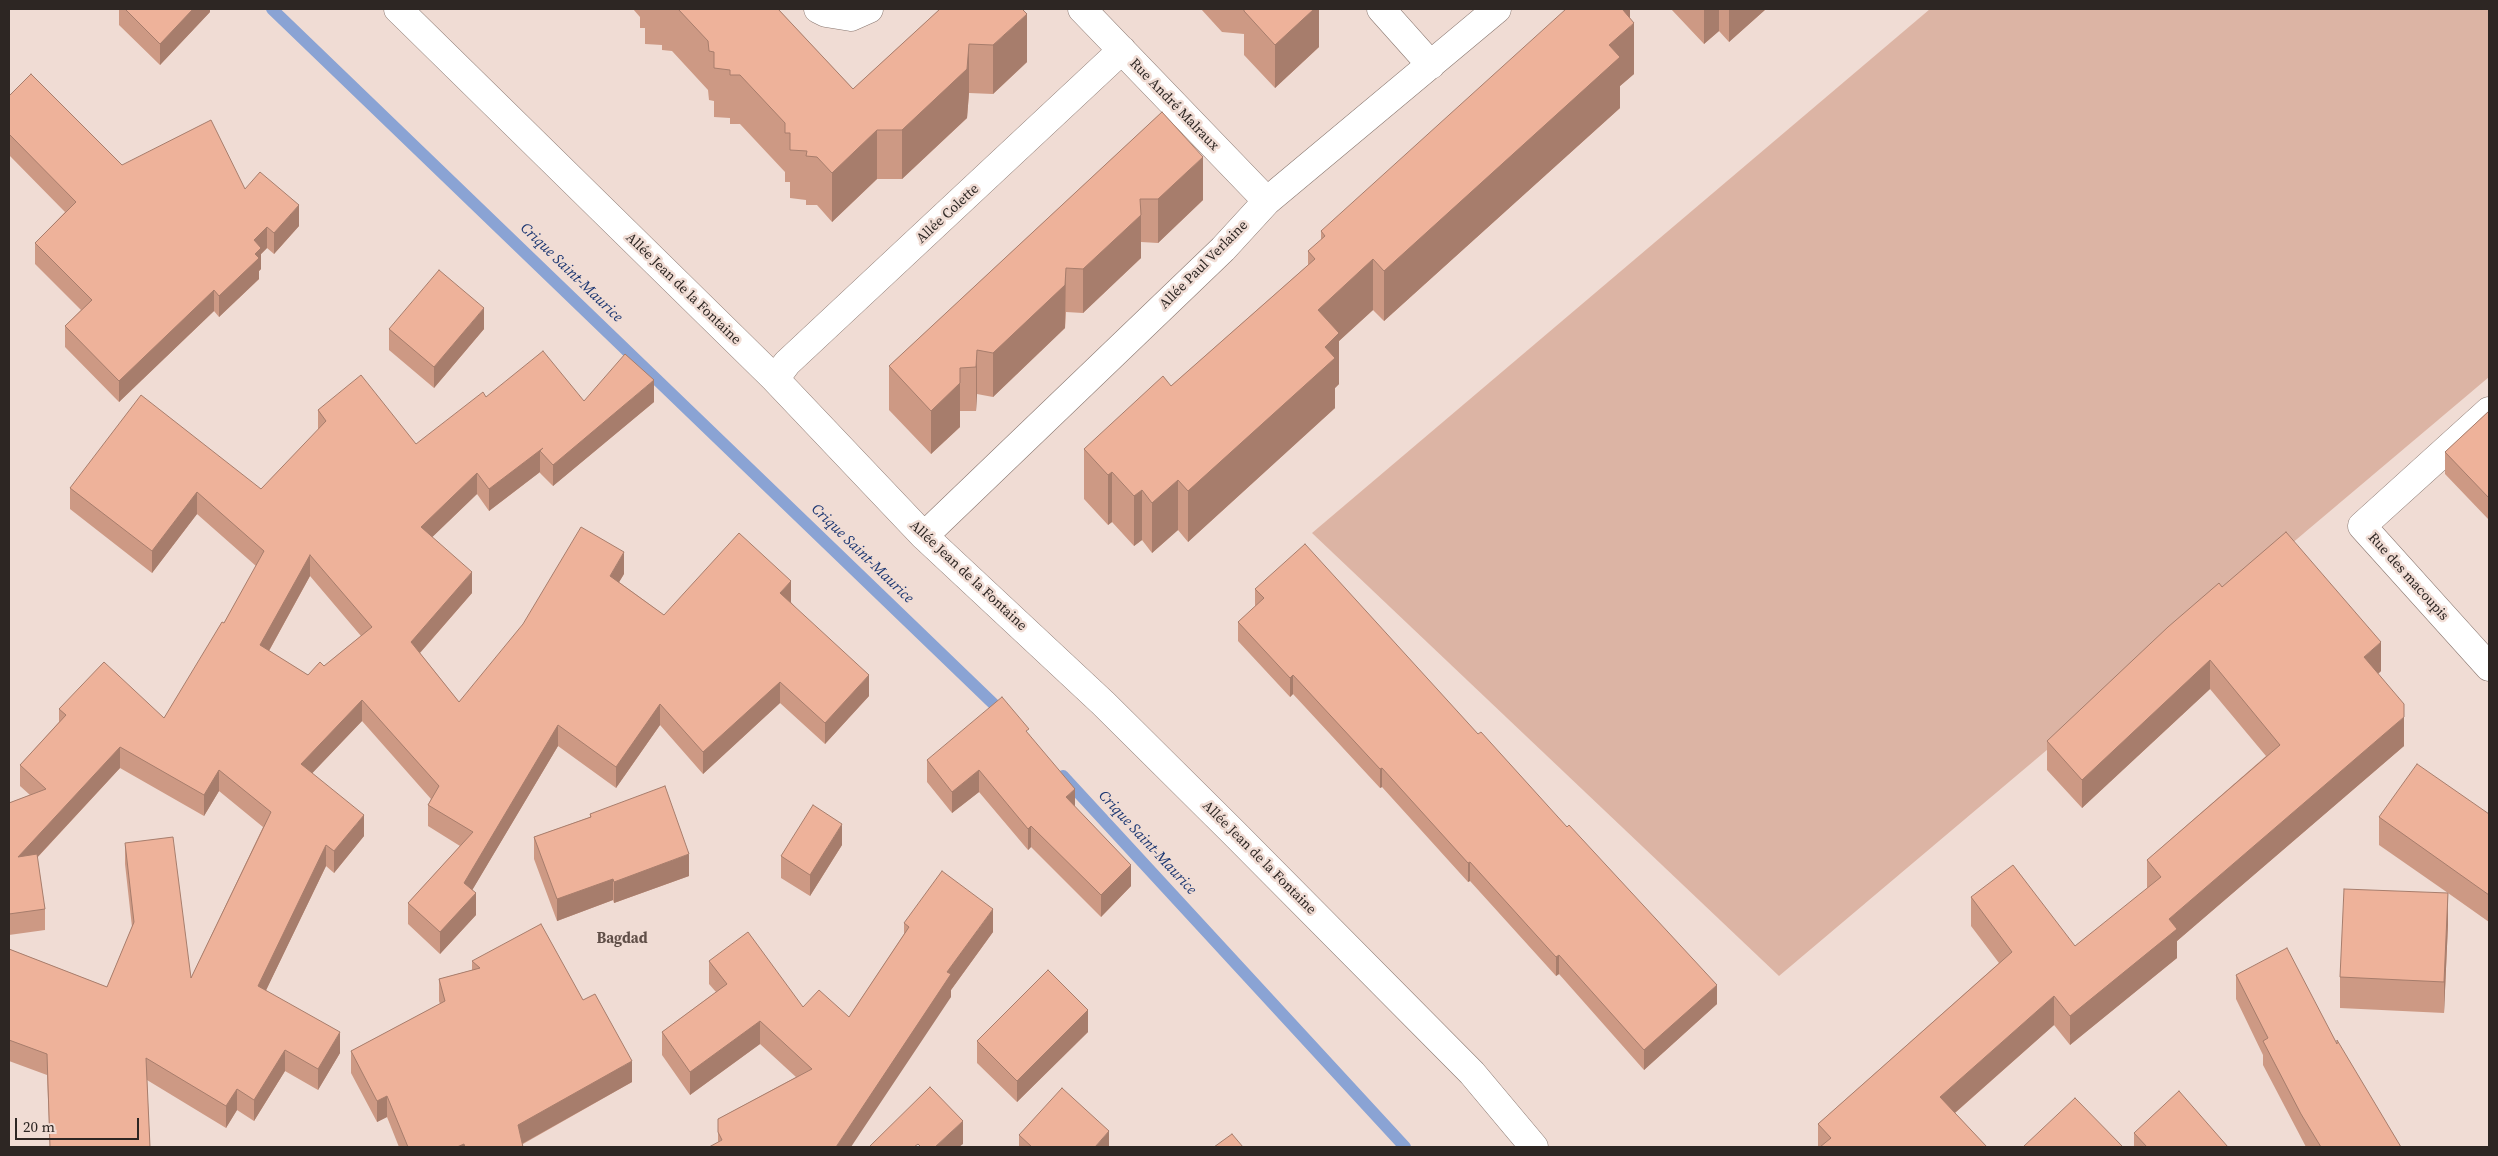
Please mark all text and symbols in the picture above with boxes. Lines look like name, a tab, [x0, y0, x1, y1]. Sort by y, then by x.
street label: Rue André Malraux	[1126, 56, 1222, 154]
street label: Allée Colette	[913, 181, 983, 247]
street label: Allée Paul Verlaine	[1156, 217, 1252, 313]
water label: Crique Saint-Maurice	[516, 219, 626, 327]
street label: Allée Jean de la Fontaine	[622, 230, 744, 348]
water label: Crique Saint-Maurice	[807, 500, 917, 608]
street label: Allée Jean de la Fontaine	[906, 517, 1030, 635]
street label: Rue des macoupis	[2364, 530, 2452, 624]
water label: Crique Saint-Maurice	[1094, 787, 1200, 899]
street label: Allée Jean de la Fontaine	[1199, 798, 1319, 918]
district label: Bagdad	[596, 930, 648, 948]
scale bar	[18, 1108, 141, 1140]
text: 20 m	[23, 1116, 55, 1137]

